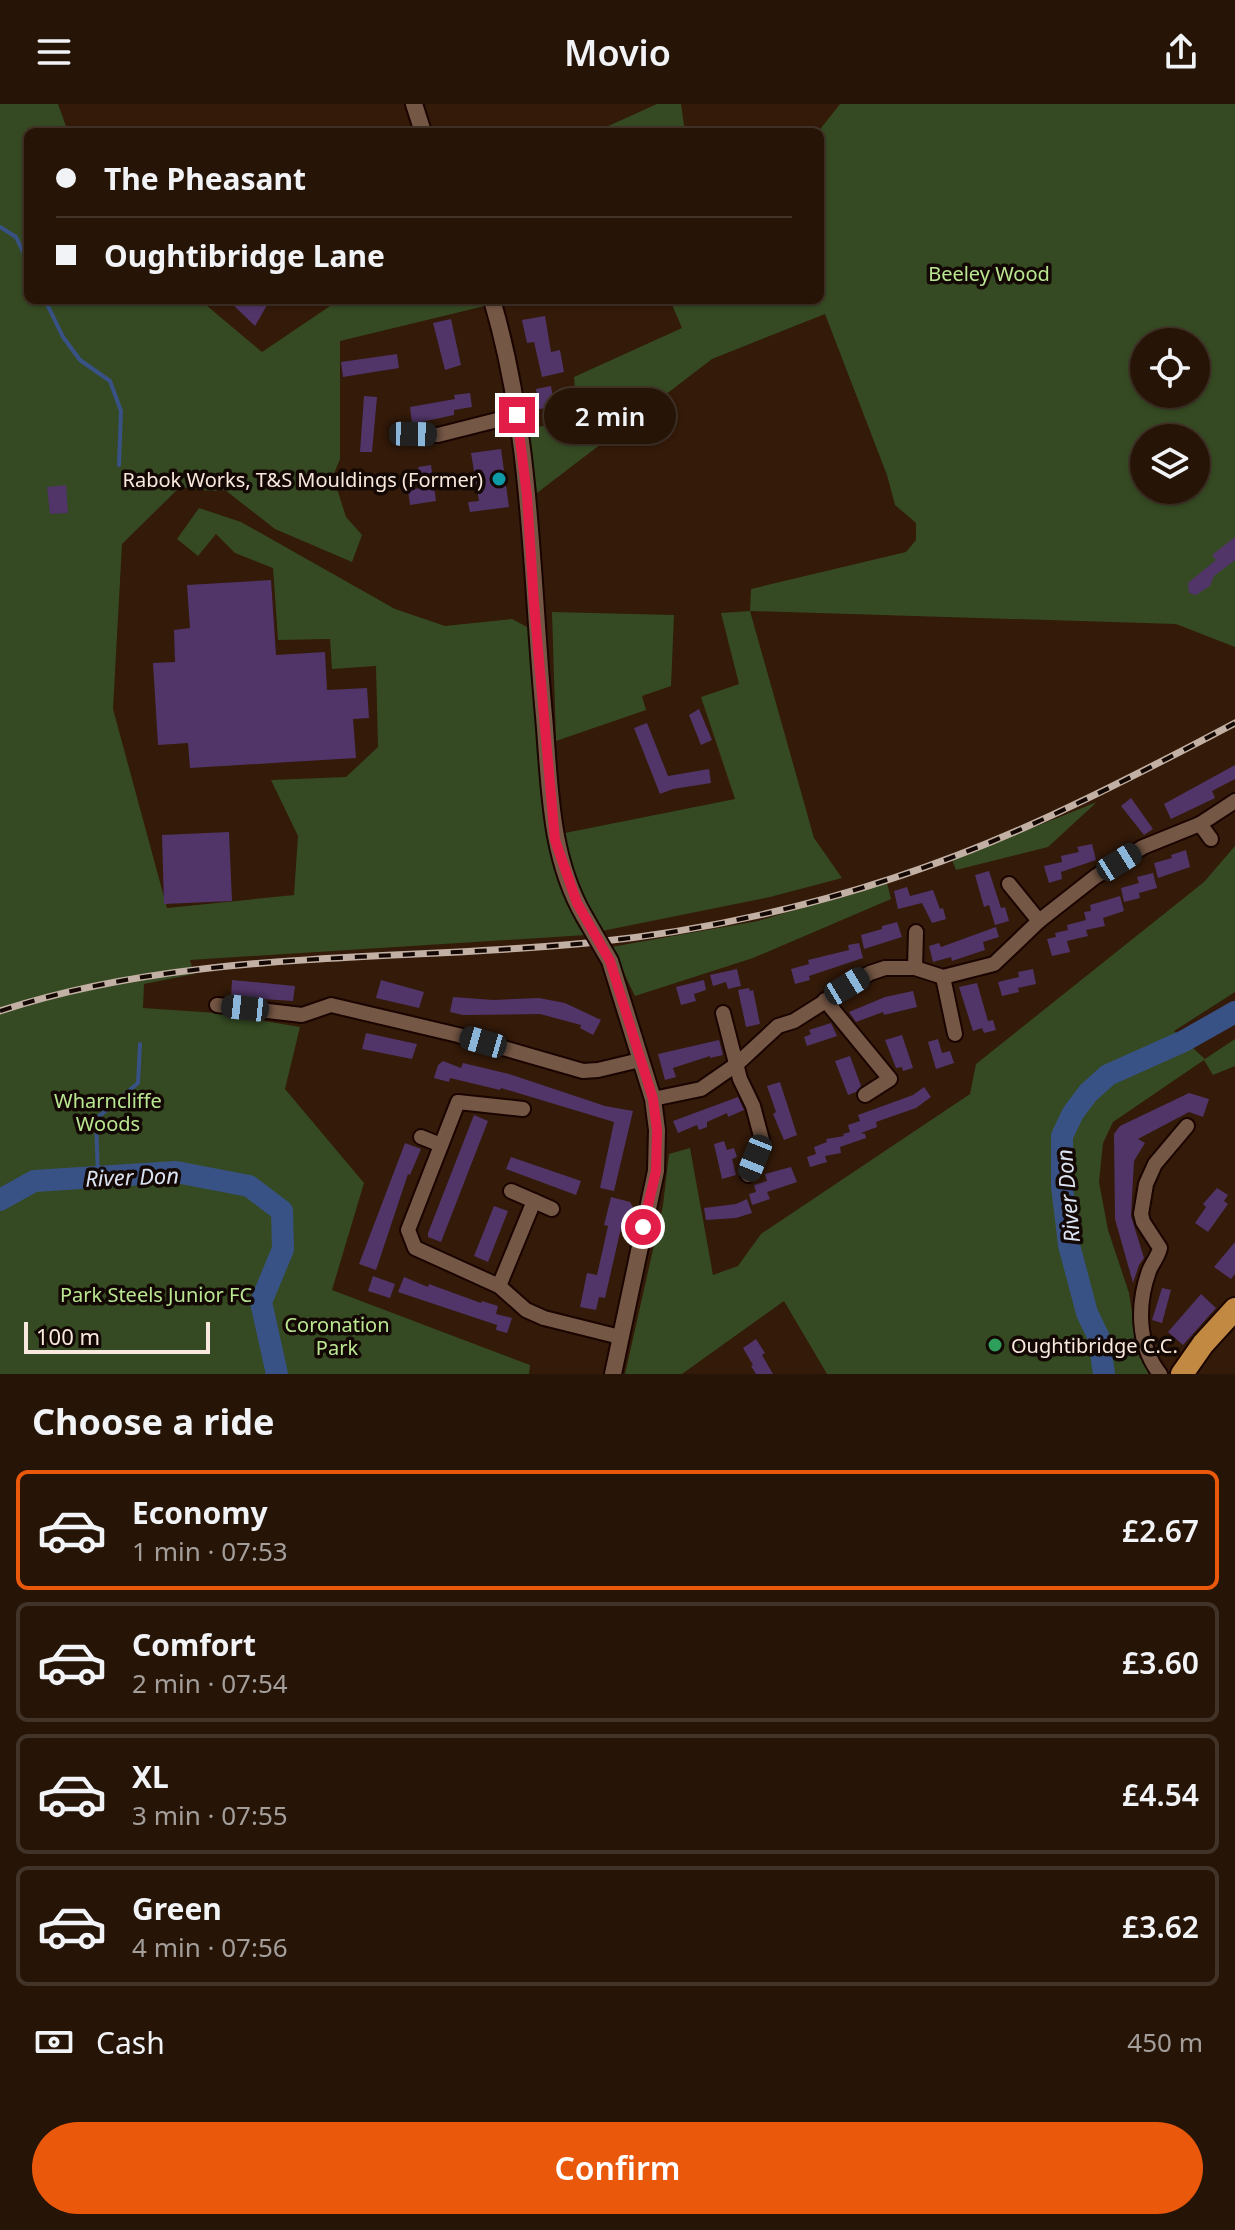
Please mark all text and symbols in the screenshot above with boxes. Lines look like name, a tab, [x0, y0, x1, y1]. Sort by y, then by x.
text: Movio	[564, 28, 671, 77]
icon: menu	[32, 30, 76, 74]
icon: share	[1159, 30, 1203, 74]
text: The Pheasant	[104, 158, 306, 199]
text: Oughtibridge Lane	[104, 235, 385, 276]
park label: Beeley Wood	[928, 260, 1050, 287]
map controls	[1130, 328, 1210, 504]
button: locate	[1130, 328, 1210, 408]
callout: 2 min	[545, 387, 677, 443]
route end	[499, 397, 535, 433]
text: 2 min	[575, 398, 645, 434]
car	[389, 422, 437, 446]
button: layers	[1130, 424, 1210, 504]
place label: Rabok Works, T&S Mouldings (Former)	[123, 466, 483, 493]
marker: Rabok Works, T&S Mouldings (Former)	[490, 470, 508, 488]
car	[1092, 839, 1146, 885]
car	[820, 963, 874, 1009]
car	[220, 994, 270, 1022]
car	[457, 1024, 509, 1060]
park label: Wharncliffe Woods	[54, 1087, 162, 1137]
car	[735, 1131, 775, 1185]
water label: River Don	[1048, 1148, 1086, 1244]
water label: River Don	[85, 1159, 179, 1193]
route start	[625, 1209, 661, 1245]
park label: Park Steels Junior FC	[60, 1281, 252, 1308]
park label: Coronation Park	[284, 1311, 390, 1361]
scale bar	[24, 1318, 210, 1354]
text: 100 m	[36, 1321, 100, 1351]
place label: Oughtibridge C.C.	[1011, 1332, 1178, 1359]
marker: Oughtibridge C.C.	[986, 1336, 1004, 1354]
text: Choose a ride	[32, 1397, 274, 1446]
text: Economy	[132, 1492, 268, 1533]
icon: car	[36, 1494, 108, 1566]
text: £2.67	[1122, 1510, 1199, 1551]
text: 1 min · 07:53	[132, 1533, 288, 1569]
text: Comfort	[132, 1624, 256, 1665]
icon: car	[36, 1626, 108, 1698]
text: £3.60	[1122, 1642, 1199, 1683]
text: 2 min · 07:54	[132, 1665, 288, 1701]
text: XL	[132, 1756, 169, 1797]
icon: car	[36, 1758, 108, 1830]
text: £4.54	[1122, 1774, 1199, 1815]
text: 3 min · 07:55	[132, 1797, 288, 1833]
text: Green	[132, 1888, 222, 1929]
icon: car	[36, 1890, 108, 1962]
text: £3.62	[1122, 1906, 1199, 1947]
text: 4 min · 07:56	[132, 1929, 288, 1965]
icon: cash	[32, 2020, 76, 2064]
text: Cash	[96, 2022, 165, 2063]
text: 450 m	[1127, 2024, 1203, 2060]
button: Confirm	[32, 2122, 1203, 2214]

